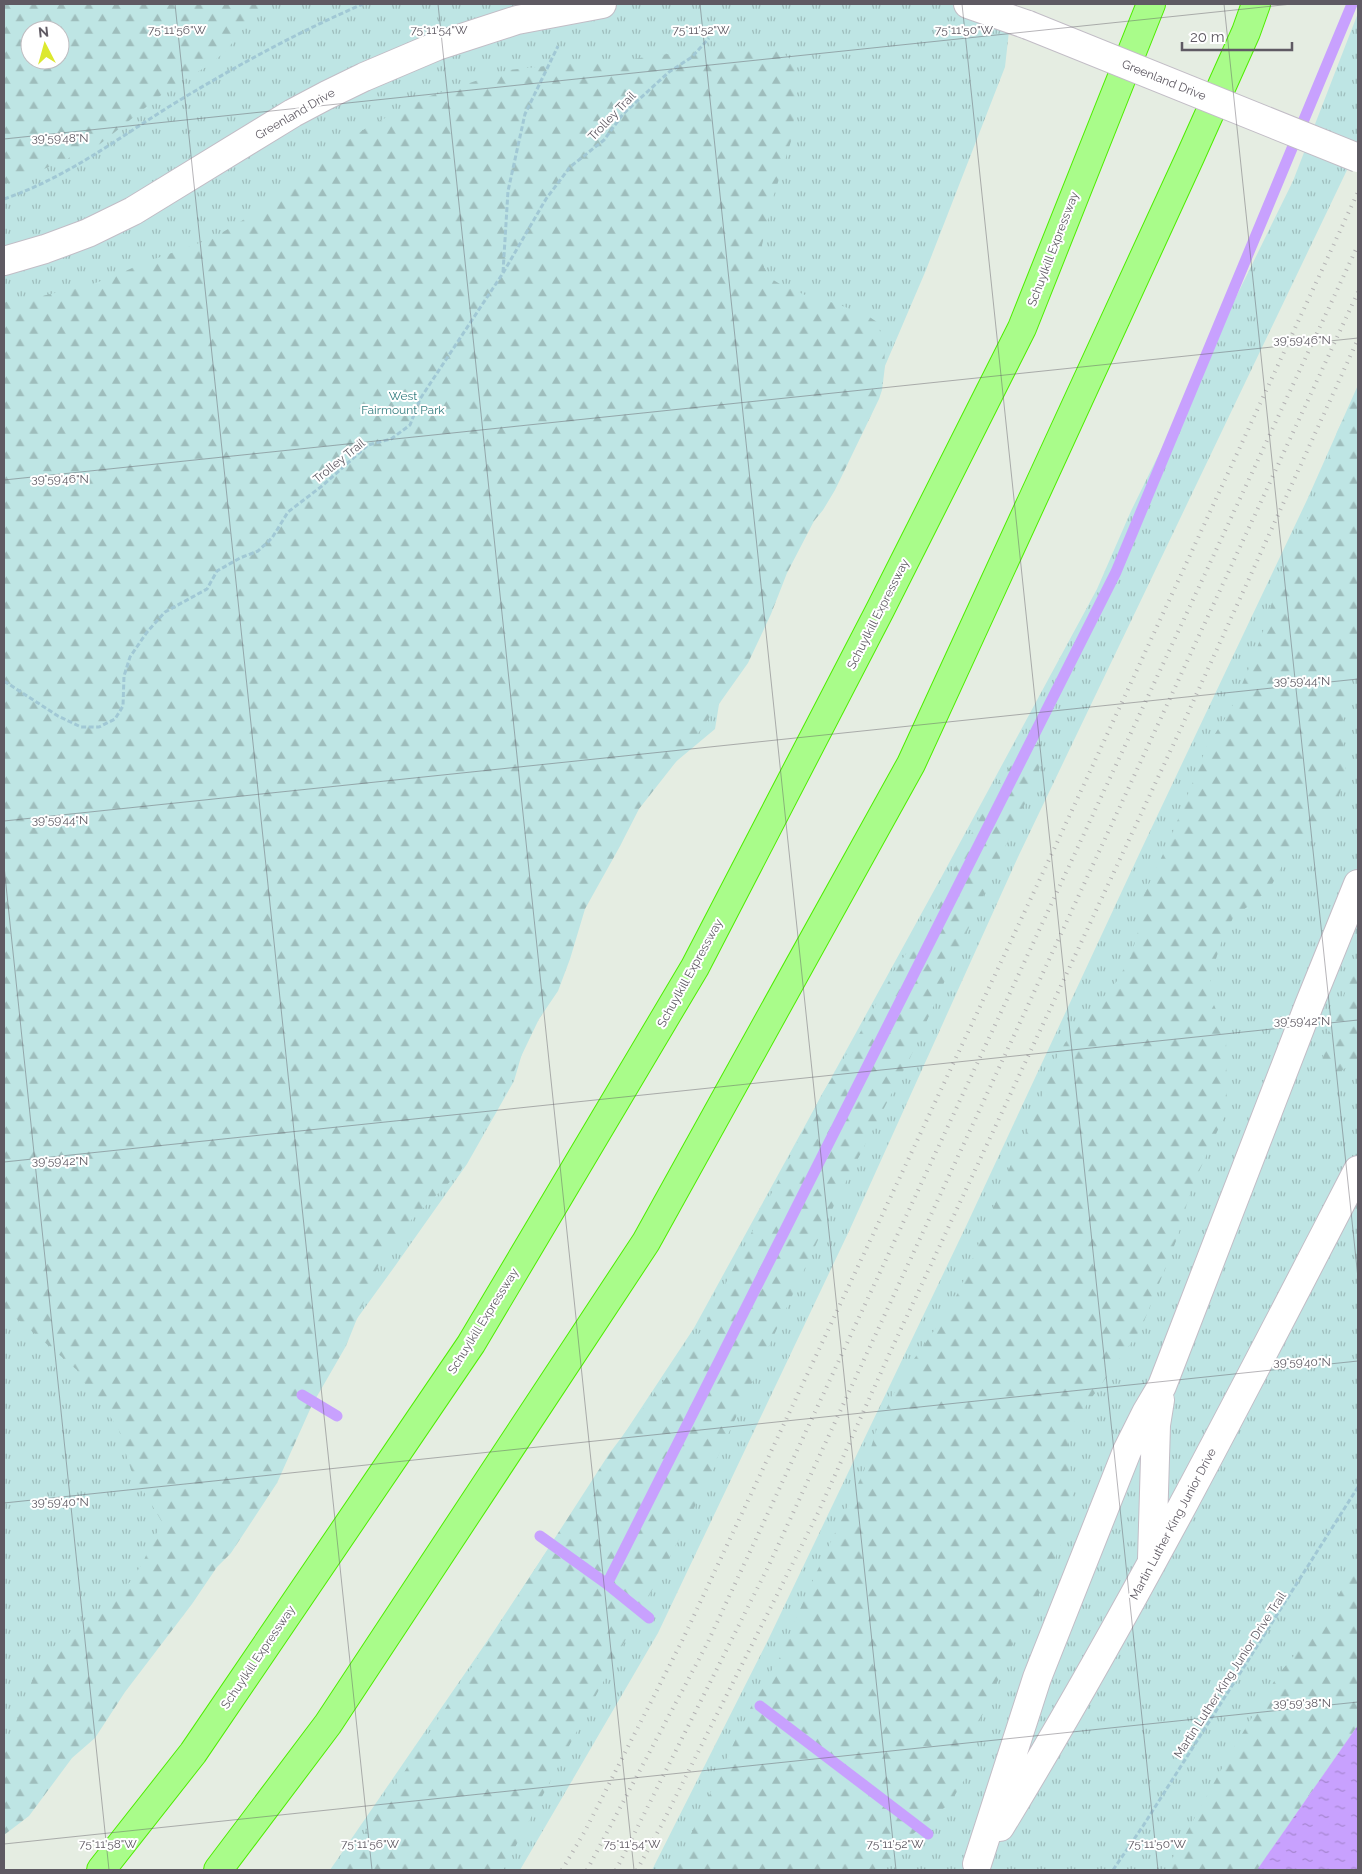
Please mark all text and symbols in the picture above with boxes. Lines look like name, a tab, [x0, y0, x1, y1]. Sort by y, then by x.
north arrow	[20, 20, 70, 70]
scale bar	[1182, 20, 1292, 52]
text: 75°11'56"W	[148, 23, 206, 37]
text: 75°11'54"W	[410, 23, 468, 37]
text: 75°11'52"W	[673, 23, 730, 37]
text: 75°11'50"W	[935, 23, 993, 37]
text: N	[37, 24, 50, 41]
text: 20 m	[1190, 28, 1225, 46]
street label: Greenland Drive	[1120, 57, 1208, 103]
street label: Greenland Drive	[253, 86, 337, 142]
street label: Trolley Trail	[585, 88, 639, 143]
text: 39°59'48"N	[31, 131, 89, 145]
street label: Schuylkill Expressway	[1025, 189, 1082, 308]
text: 39°59'46"N	[1273, 333, 1331, 347]
park label: West Fairmount Park	[361, 389, 445, 417]
street label: Trolley Trail	[310, 435, 368, 486]
text: 39°59'46"N	[31, 472, 89, 486]
street label: Schuylkill Expressway	[844, 556, 912, 671]
text: 39°59'44"N	[1274, 674, 1330, 688]
text: 39°59'44"N	[32, 813, 88, 827]
street label: Schuylkill Expressway	[654, 916, 726, 1030]
text: 39°59'42"N	[1274, 1014, 1330, 1028]
text: 39°59'42"N	[32, 1154, 88, 1168]
street label: Schuylkill Expressway	[445, 1265, 521, 1376]
text: 39°59'40"N	[1273, 1355, 1331, 1369]
street label: Martin Luther King Junior Drive	[1127, 1446, 1219, 1602]
text: 39°59'40"N	[31, 1495, 89, 1509]
street label: Martin Luther King Junior Drive Trail	[1171, 1589, 1289, 1761]
street label: Schuylkill Expressway	[218, 1602, 298, 1711]
text: 39°59'38"N	[1273, 1696, 1331, 1710]
text: 75°11'58"W	[79, 1837, 137, 1851]
text: 75°11'56"W	[341, 1837, 399, 1851]
text: 75°11'54"W	[603, 1837, 661, 1851]
text: 75°11'52"W	[867, 1837, 924, 1851]
text: 75°11'50"W	[1128, 1837, 1186, 1851]

